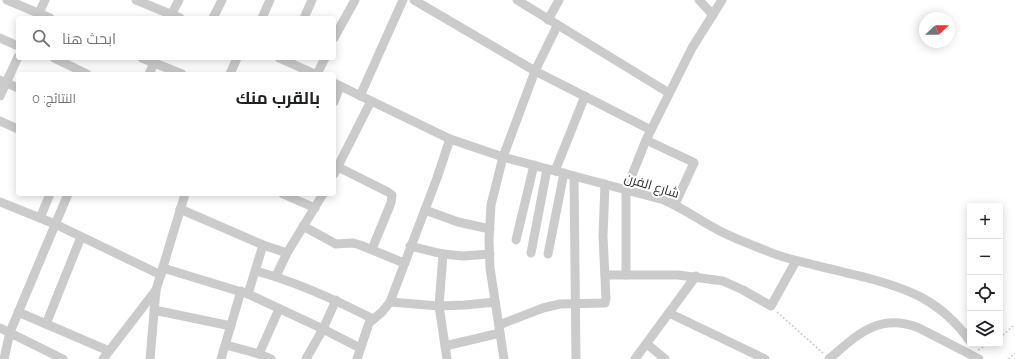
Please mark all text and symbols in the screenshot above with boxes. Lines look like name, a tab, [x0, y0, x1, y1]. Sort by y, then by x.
north arrow	[919, 12, 955, 48]
search box	[16, 16, 336, 60]
icon: search	[30, 27, 52, 49]
text: ابحث هنا	[62, 30, 116, 48]
text: بالقرب منك	[236, 88, 320, 108]
text: النتائج: 0	[32, 91, 76, 106]
street label: شارع الفرن	[622, 170, 681, 202]
map controls	[967, 203, 1003, 347]
button: +	[967, 203, 1003, 239]
button: −	[967, 239, 1003, 275]
button: locate	[967, 275, 1003, 311]
button: layers	[967, 311, 1003, 347]

